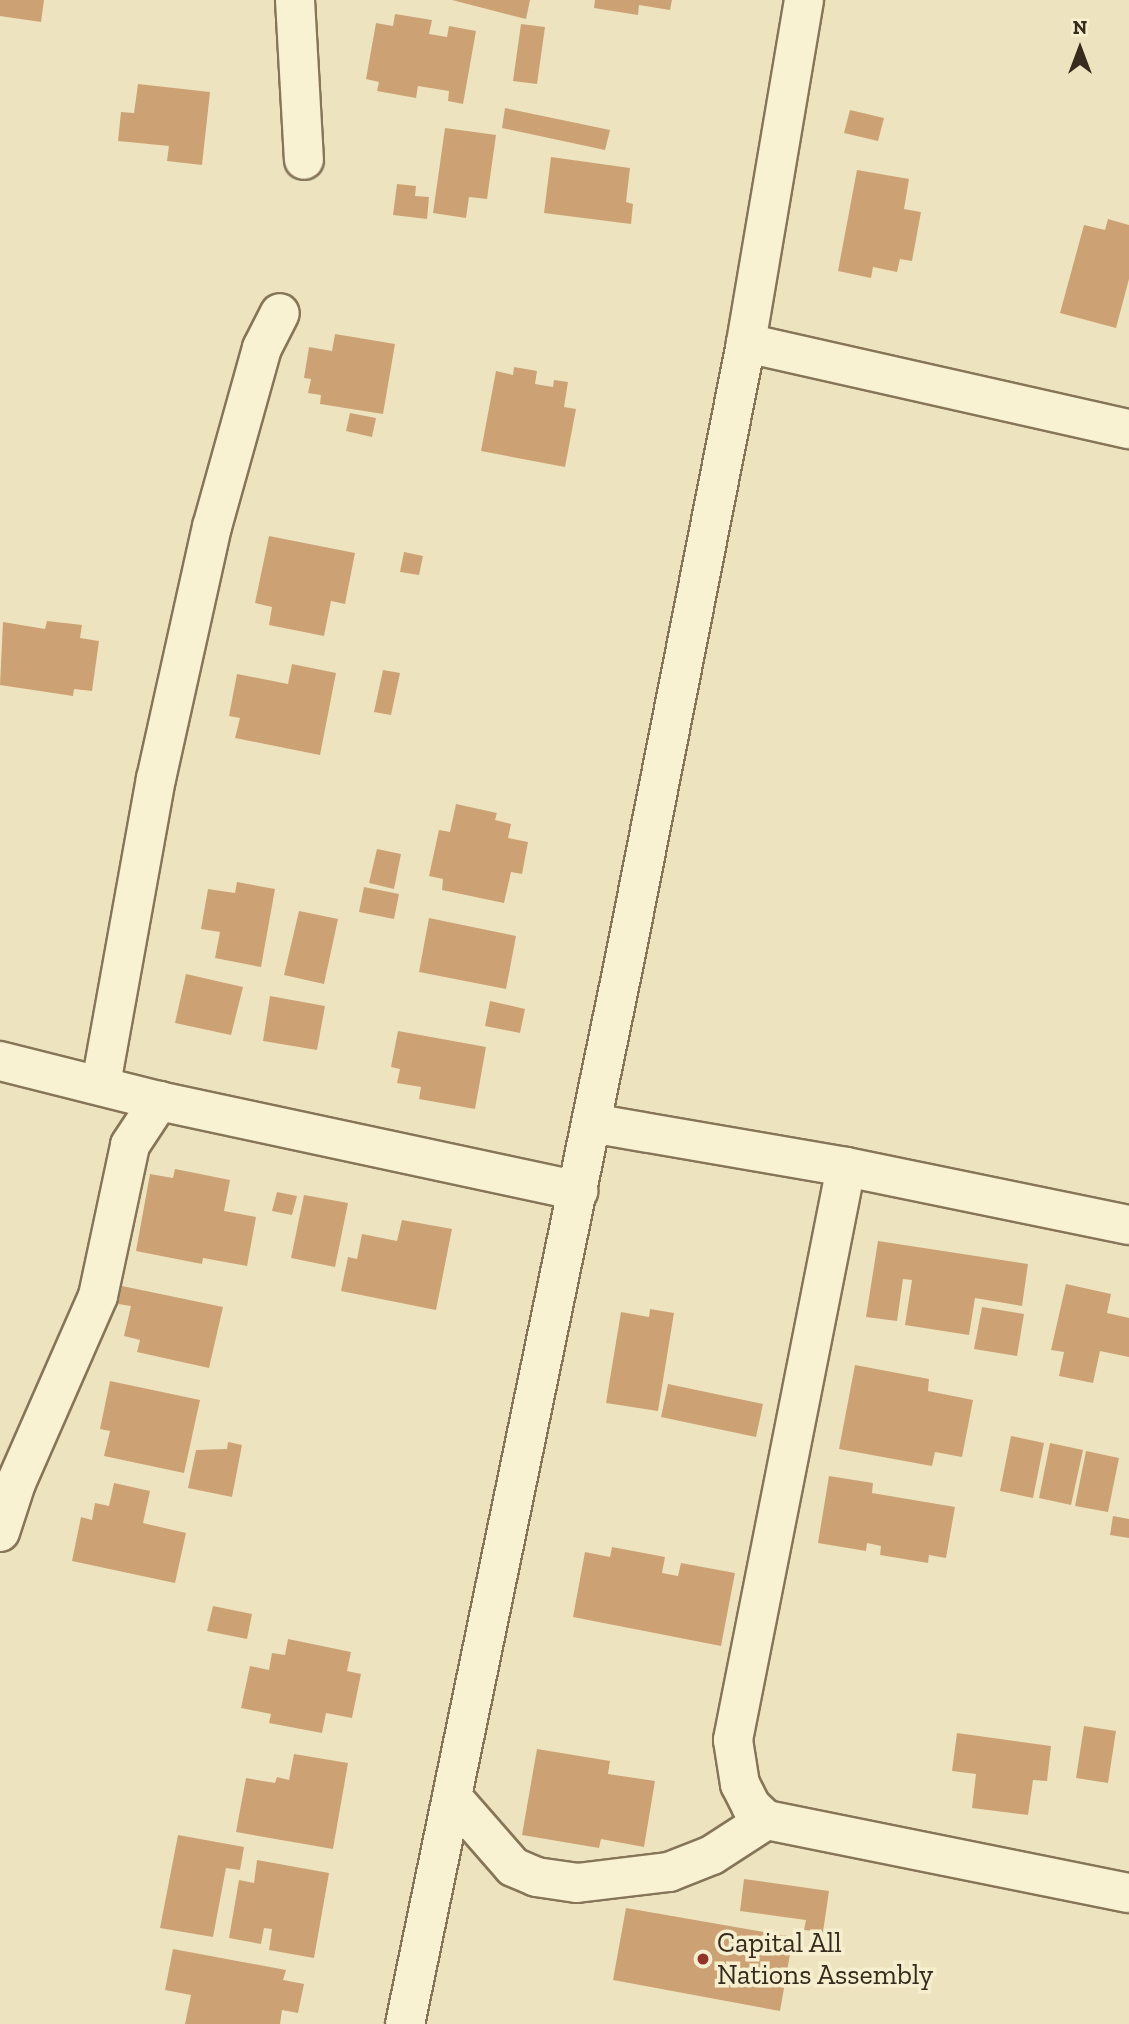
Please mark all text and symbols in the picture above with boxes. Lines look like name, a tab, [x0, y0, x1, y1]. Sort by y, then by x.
north arrow	[1045, 14, 1115, 84]
text: N	[1073, 16, 1087, 39]
place label: Capital All Nations Assembly	[717, 1926, 934, 1992]
marker: Capital All Nations Assembly	[695, 1951, 711, 1967]

